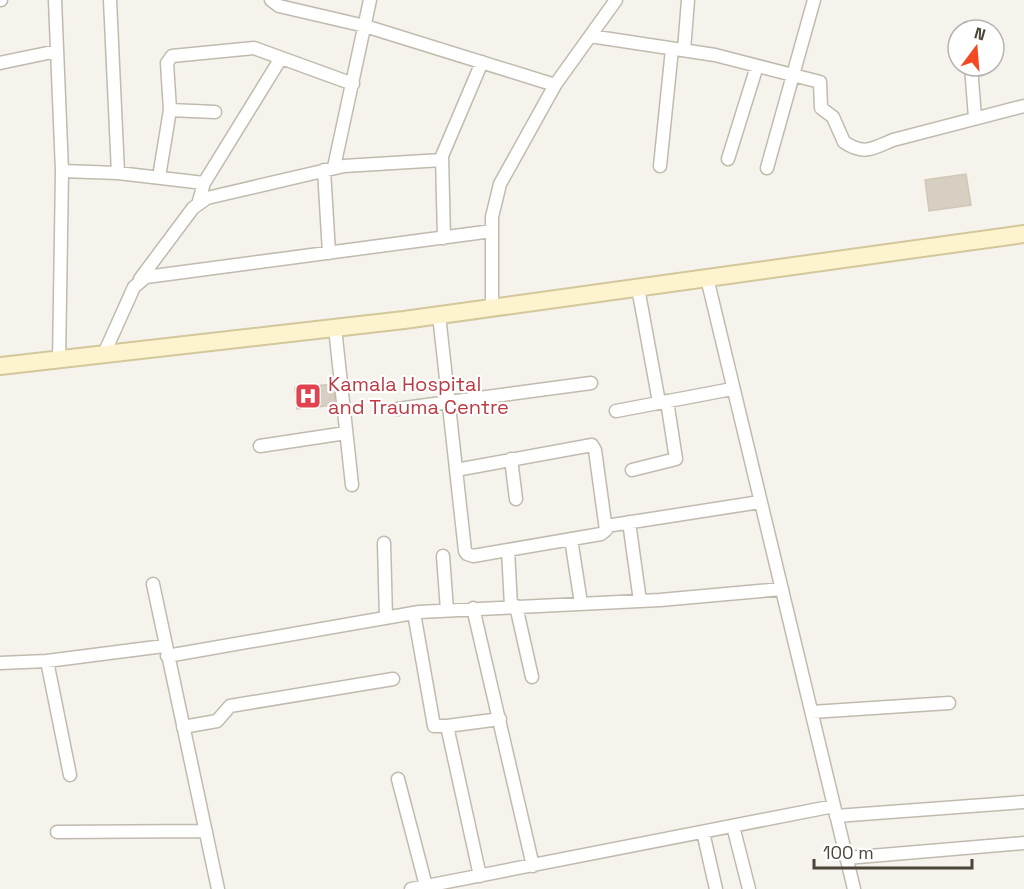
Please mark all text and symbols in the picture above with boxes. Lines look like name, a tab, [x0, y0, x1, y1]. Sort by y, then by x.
north arrow	[946, 18, 1006, 78]
text: N	[972, 22, 988, 46]
place label: Kamala Hospital and Trauma Centre	[328, 371, 509, 420]
hospital icon: Kamala Hospital and Trauma Centre	[293, 381, 323, 411]
scale bar	[814, 832, 972, 870]
text: 100 m	[823, 841, 874, 864]

